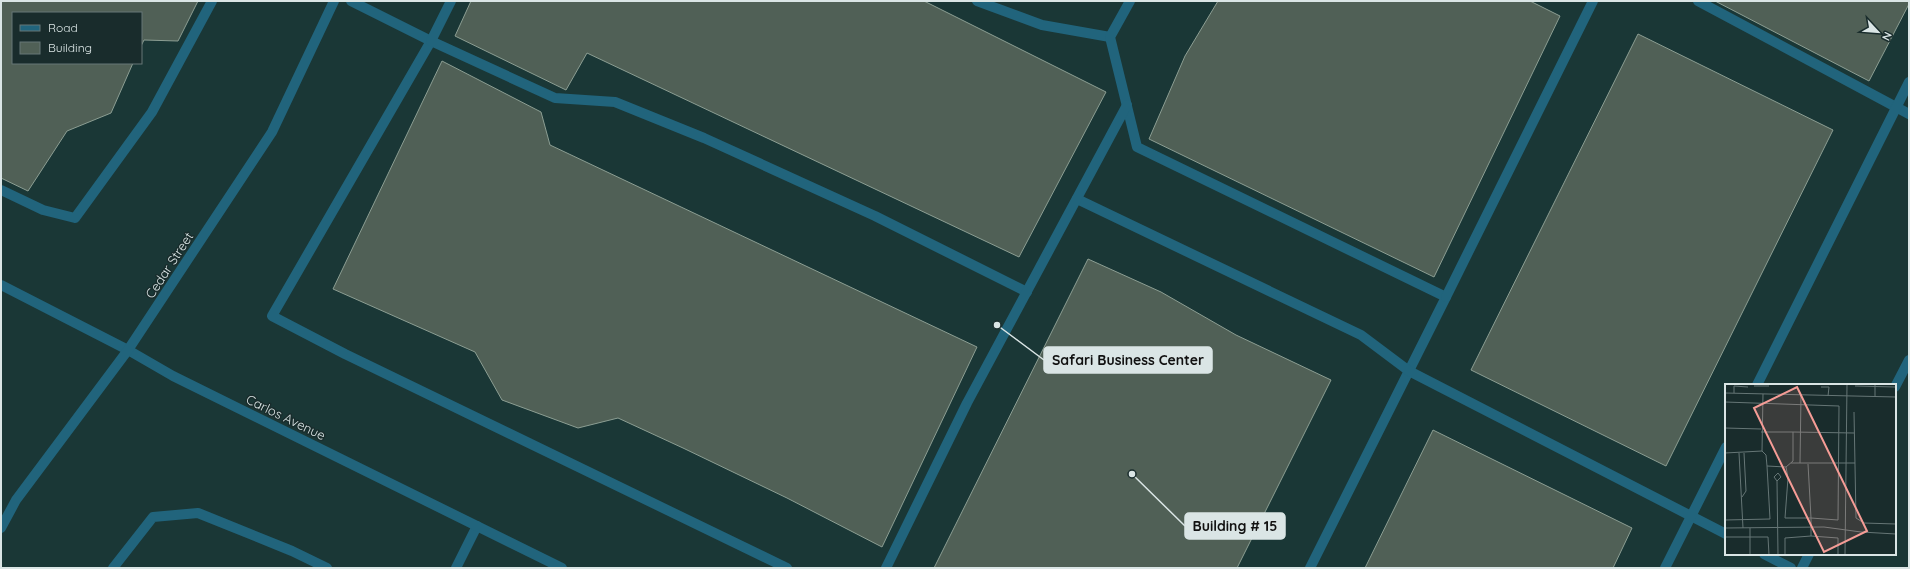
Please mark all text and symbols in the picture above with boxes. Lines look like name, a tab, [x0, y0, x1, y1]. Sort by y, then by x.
legend	[12, 12, 142, 64]
north arrow	[1858, 12, 1898, 52]
text: Road	[48, 20, 78, 35]
text: N	[1879, 30, 1895, 43]
text: Building	[48, 40, 92, 55]
street label: Cedar Street	[142, 229, 196, 301]
callout: Safari Business Center	[1044, 347, 1212, 373]
text: Safari Business Center	[1052, 351, 1204, 369]
inset map	[1725, 384, 1896, 555]
street label: Carlos Avenue	[244, 391, 328, 443]
callout: Building # 15	[1185, 513, 1285, 539]
text: Building # 15	[1193, 517, 1277, 535]

